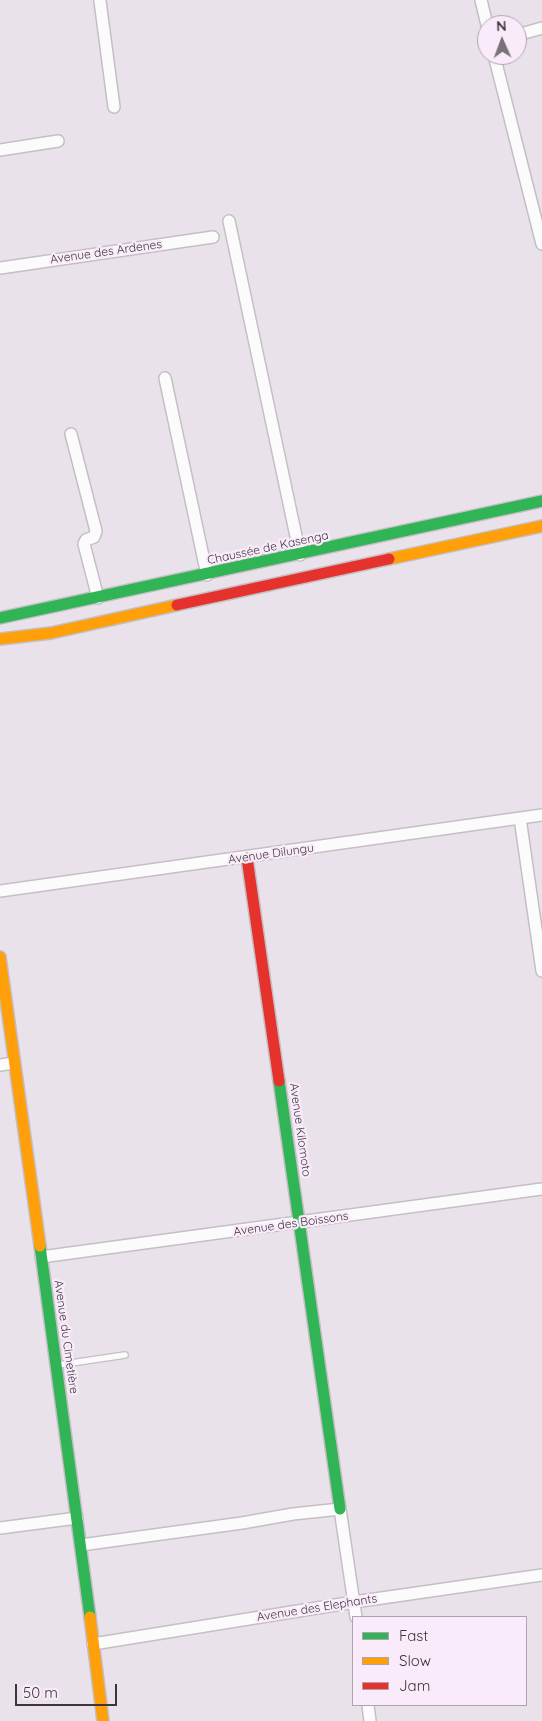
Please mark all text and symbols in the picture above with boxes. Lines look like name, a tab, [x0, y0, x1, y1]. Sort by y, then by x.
north arrow	[477, 15, 527, 65]
text: N	[496, 17, 507, 35]
street label: Avenue des Ardenes	[49, 237, 163, 267]
street label: Chaussée de Kasenga	[206, 528, 330, 568]
street label: Avenue Dilungu	[227, 841, 315, 867]
street label: Avenue Kilomoto	[286, 1082, 314, 1178]
street label: Avenue des Boissons	[233, 1209, 349, 1239]
street label: Avenue du Cimetière	[51, 1279, 81, 1395]
street label: Avenue des Elephants	[256, 1591, 378, 1625]
legend	[352, 1616, 527, 1706]
text: Fast	[399, 1626, 428, 1645]
text: Slow	[399, 1651, 431, 1670]
scale bar	[18, 1674, 120, 1706]
text: Jam	[399, 1676, 430, 1695]
text: 50 m	[23, 1683, 58, 1702]

